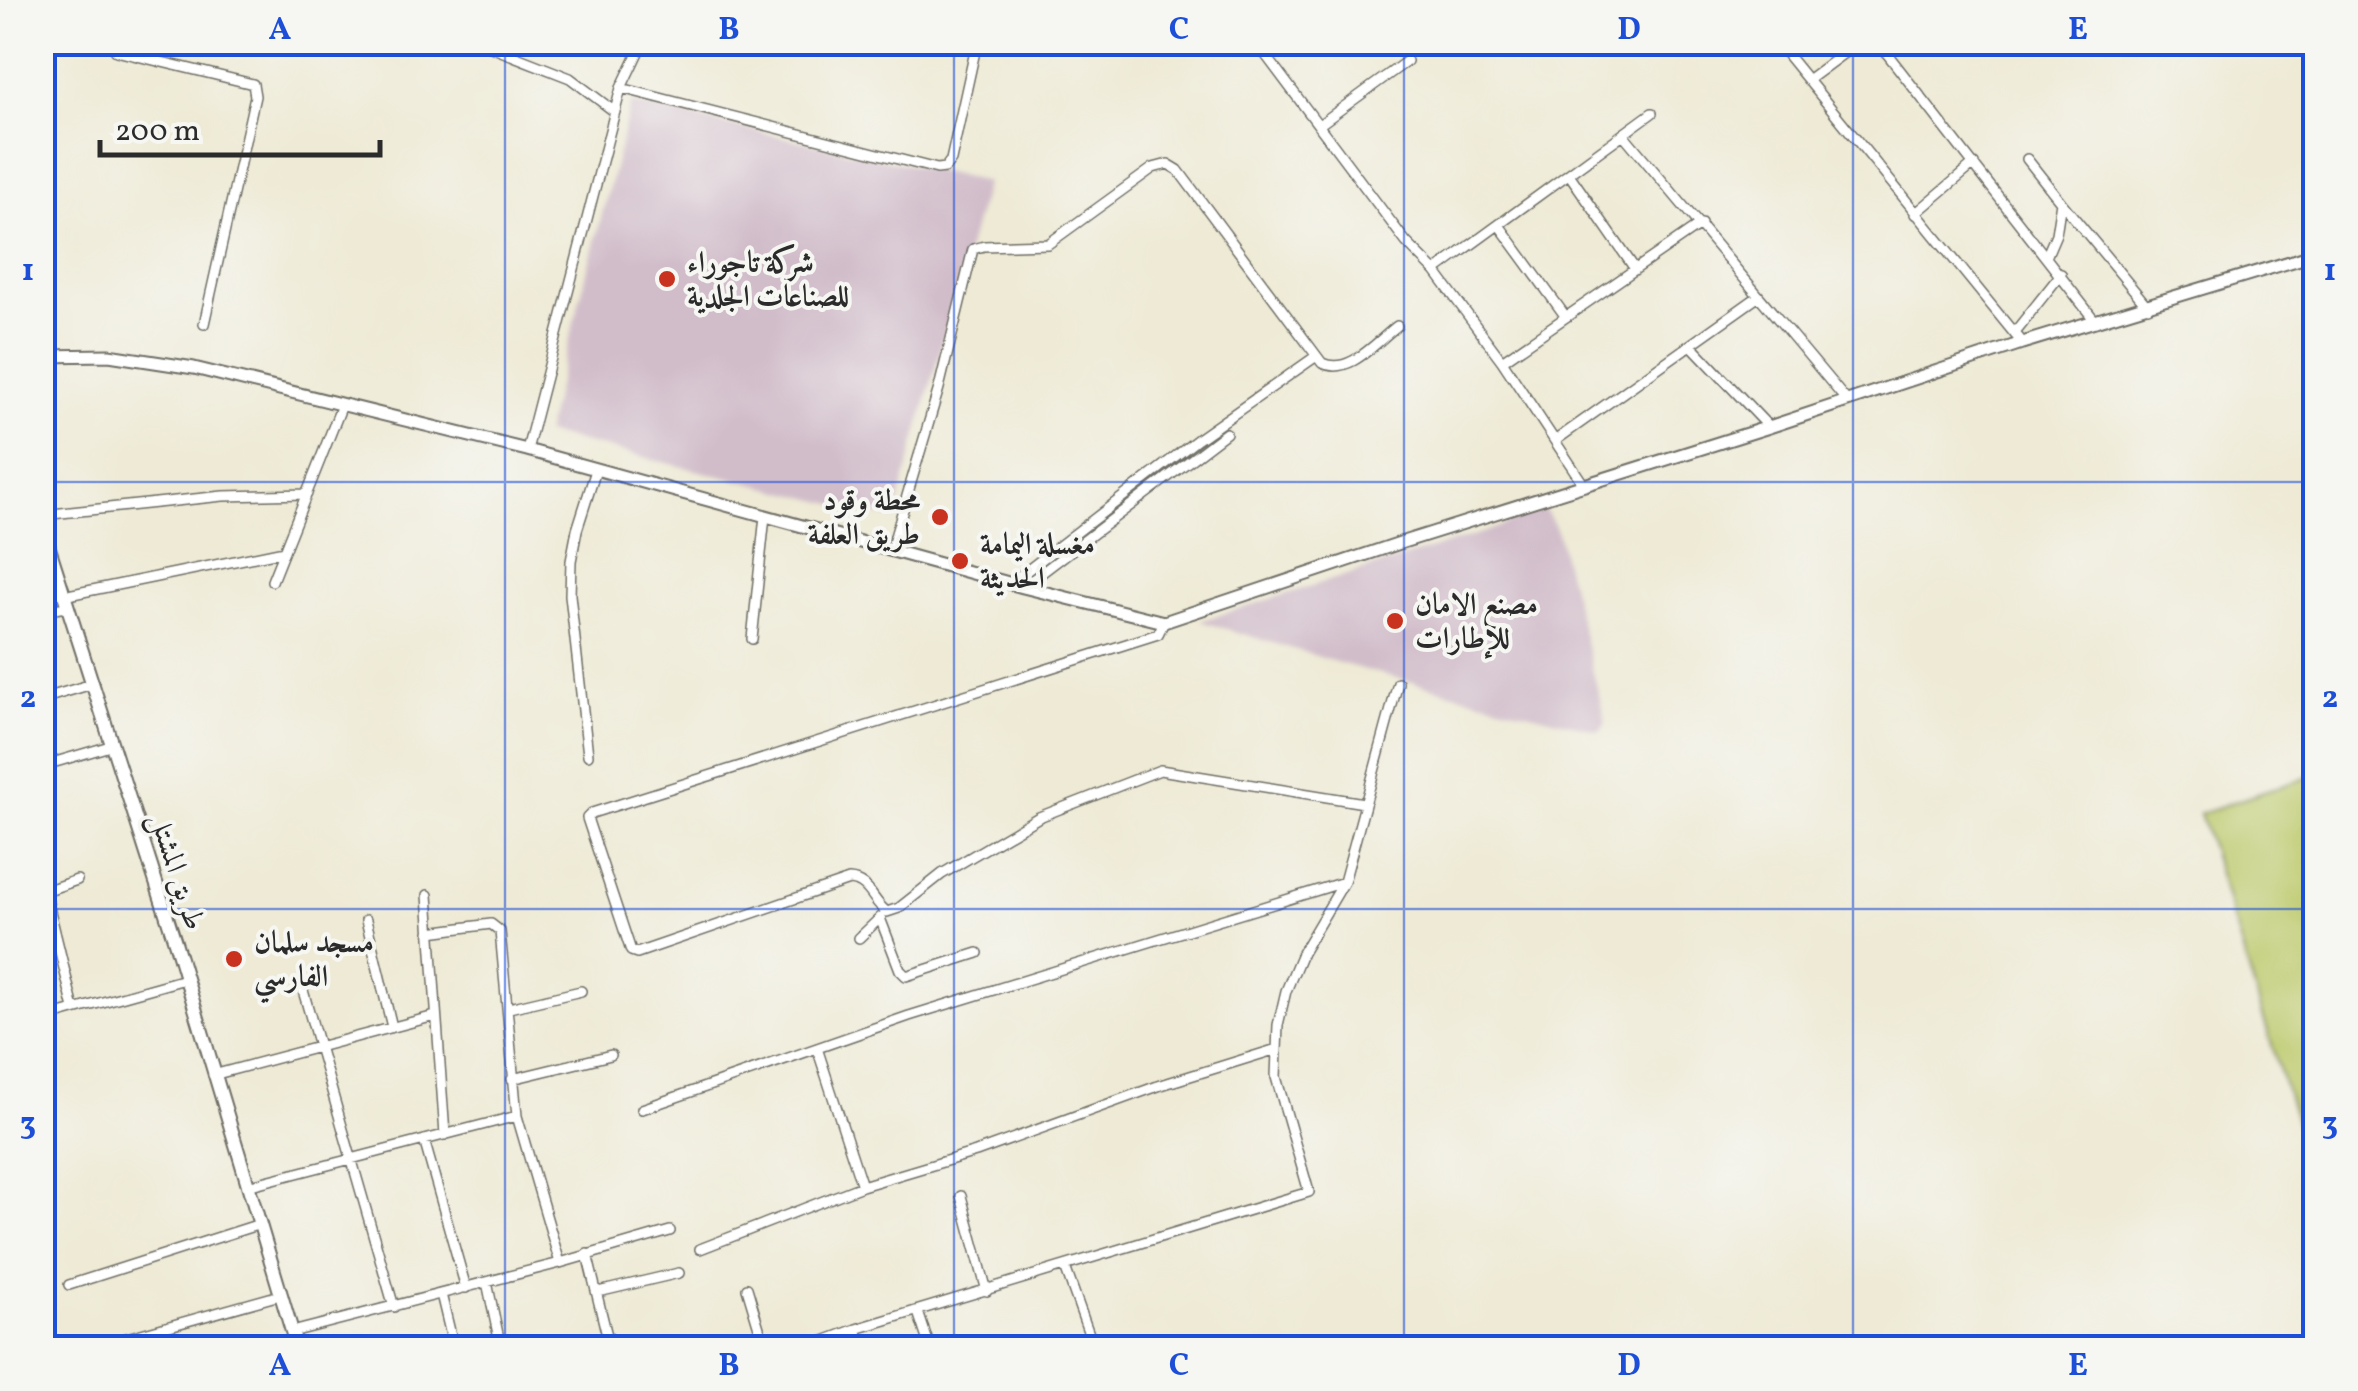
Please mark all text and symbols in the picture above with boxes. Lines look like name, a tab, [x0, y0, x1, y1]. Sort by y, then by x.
text: A	[269, 9, 292, 53]
text: B	[718, 9, 740, 53]
text: C	[1169, 9, 1189, 53]
text: D	[1617, 9, 1641, 53]
text: E	[2068, 9, 2088, 53]
scale bar	[100, 95, 380, 157]
text: 200 m	[115, 111, 200, 153]
place label: شركة تاجوراء للصناعات الجلدية	[687, 243, 849, 319]
text: 1	[22, 250, 34, 294]
text: 1	[2324, 250, 2336, 294]
marker: شركة تاجوراء للصناعات الجلدية	[656, 268, 678, 290]
place label: محطة وقود طريق العلفة	[808, 481, 921, 557]
marker: محطة وقود طريق العلفة	[929, 506, 951, 528]
place label: مغسلة اليمامة الحديثة	[980, 525, 1095, 601]
marker: مغسلة اليمامة الحديثة	[949, 550, 971, 572]
place label: مصنع الامان للإطارات	[1415, 585, 1538, 661]
marker: مصنع الامان للإطارات	[1384, 610, 1406, 632]
text: 2	[20, 677, 36, 721]
text: 2	[2322, 677, 2338, 721]
street label: طريق المشتل	[137, 807, 215, 936]
place label: مسجد سلمان الفارسي	[254, 923, 374, 1004]
marker: مسجد سلمان الفارسي	[223, 948, 245, 970]
text: 3	[20, 1104, 36, 1148]
text: 3	[2322, 1104, 2338, 1148]
text: A	[269, 1345, 292, 1389]
text: B	[718, 1345, 740, 1389]
text: C	[1169, 1345, 1189, 1389]
text: D	[1617, 1345, 1641, 1389]
text: E	[2068, 1345, 2088, 1389]

